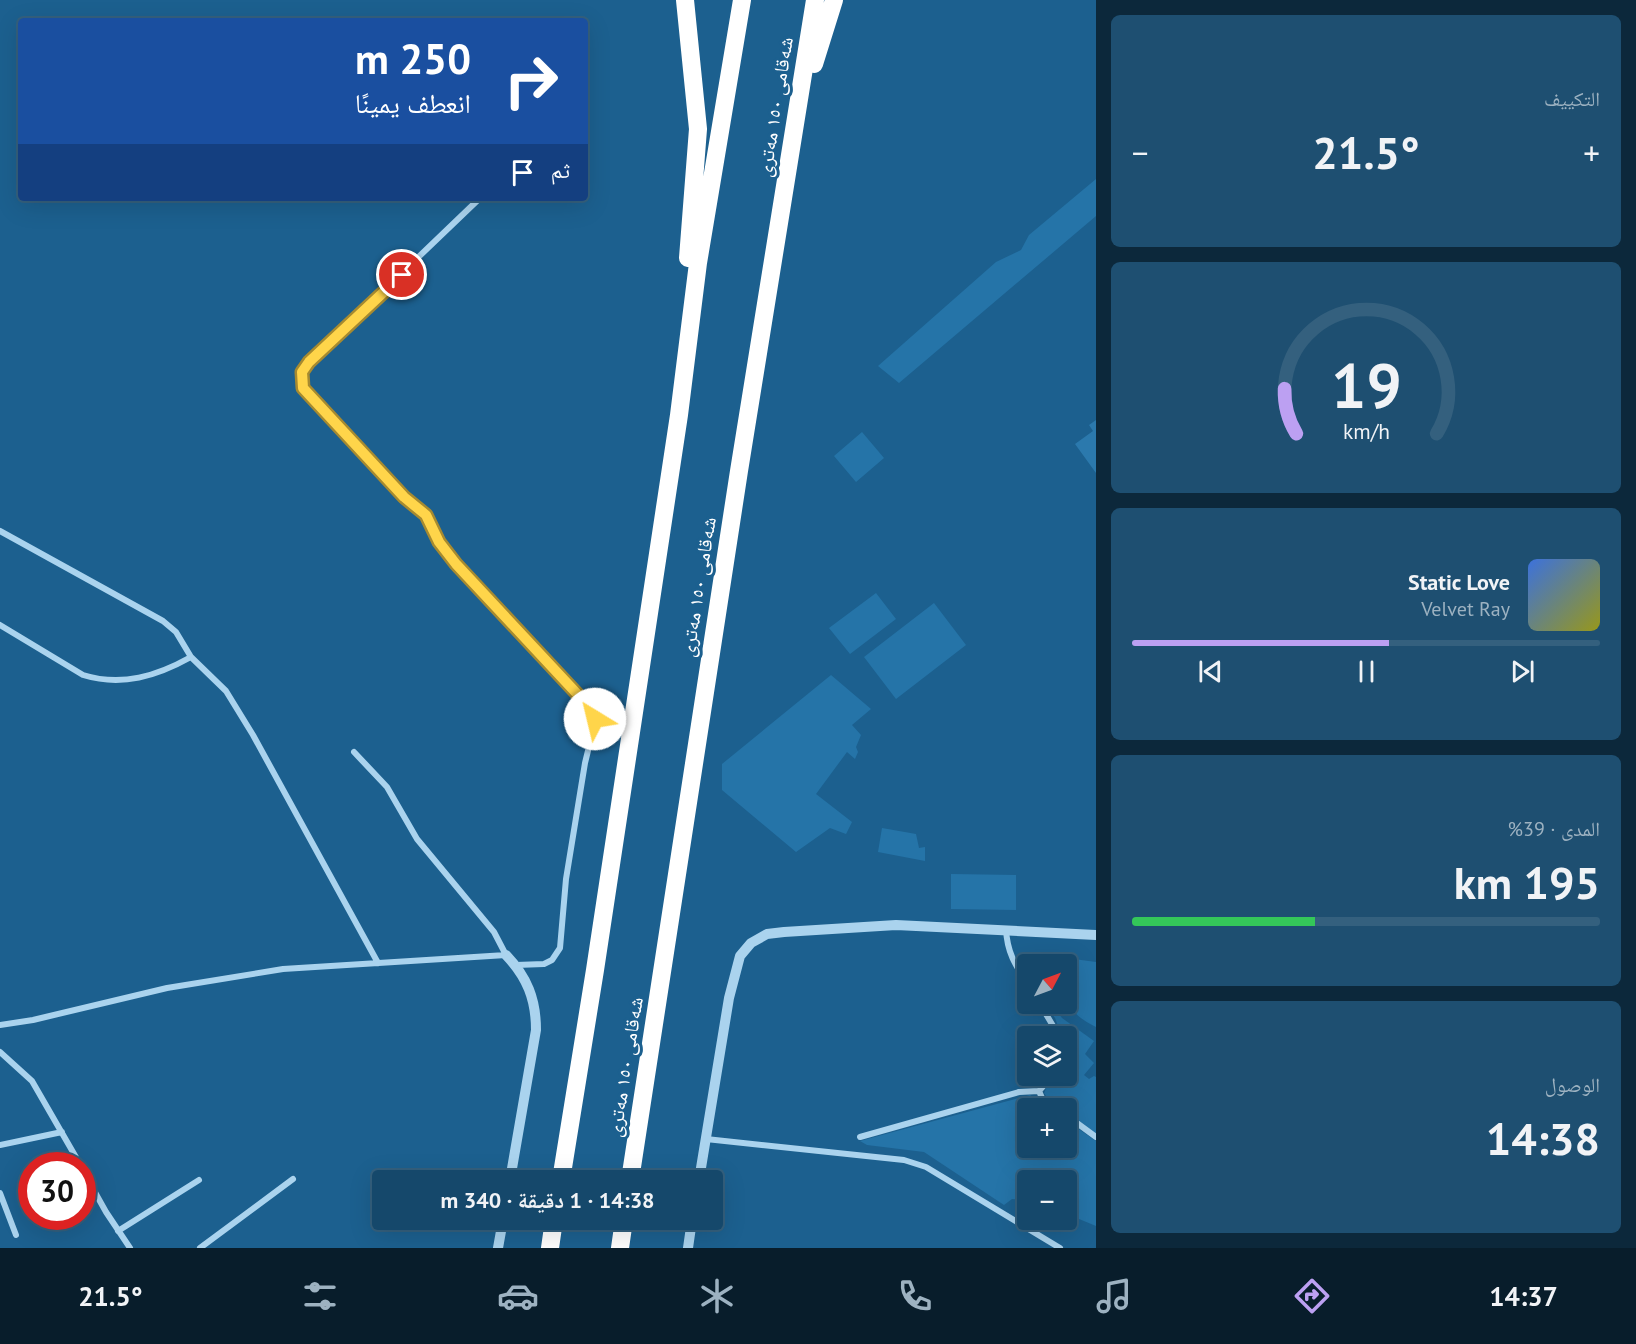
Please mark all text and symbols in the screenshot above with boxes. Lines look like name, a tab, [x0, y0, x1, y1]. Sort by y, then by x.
text: 250 m	[355, 31, 471, 86]
street label: شەقامی ١٥٠ مەتری	[751, 35, 799, 179]
icon: right	[492, 42, 570, 120]
text: انعطف يمينًا	[355, 86, 471, 120]
text: التكييف	[1544, 86, 1600, 112]
text: 21.5°	[1312, 123, 1420, 181]
text: −	[1132, 131, 1149, 174]
text: +	[1583, 131, 1600, 174]
icon: arrive	[506, 156, 539, 189]
text: ثم	[551, 156, 570, 184]
pin	[376, 249, 427, 300]
icon: arrive	[385, 258, 418, 291]
text: 19	[1331, 345, 1401, 426]
text: km/h	[1342, 418, 1389, 446]
street label: شەقامی ١٥٠ مەتری	[674, 515, 722, 659]
text: Static Love	[1408, 568, 1510, 596]
text: Velvet Ray	[1421, 596, 1510, 622]
icon: previous	[1194, 655, 1227, 688]
icon: pause	[1350, 655, 1383, 688]
icon: next	[1506, 655, 1539, 688]
position arrow	[563, 687, 627, 751]
text: المدى · 39%	[1508, 816, 1600, 842]
text: 195 km	[1454, 853, 1600, 911]
north arrow	[1017, 954, 1077, 1014]
map controls	[1017, 954, 1077, 1230]
street label: شەقامی ١٥٠ مەتری	[601, 995, 649, 1139]
button: layers	[1017, 1026, 1077, 1086]
text: الوصول	[1545, 1072, 1600, 1098]
button: +	[1017, 1098, 1077, 1158]
text: 14:38	[1486, 1109, 1600, 1167]
speed limit sign: 30	[18, 1152, 96, 1230]
button: −	[1017, 1170, 1077, 1230]
text: 14:38 · 1 دقيقة · 340 m	[440, 1186, 655, 1214]
icon: filters	[299, 1275, 341, 1317]
icon: car	[497, 1275, 539, 1317]
icon: climate	[696, 1275, 738, 1317]
icon: phone	[894, 1275, 936, 1317]
icon: music	[1093, 1275, 1135, 1317]
icon: directions	[1291, 1275, 1333, 1317]
text: 21.5°	[78, 1279, 143, 1313]
text: 14:37	[1489, 1279, 1558, 1313]

